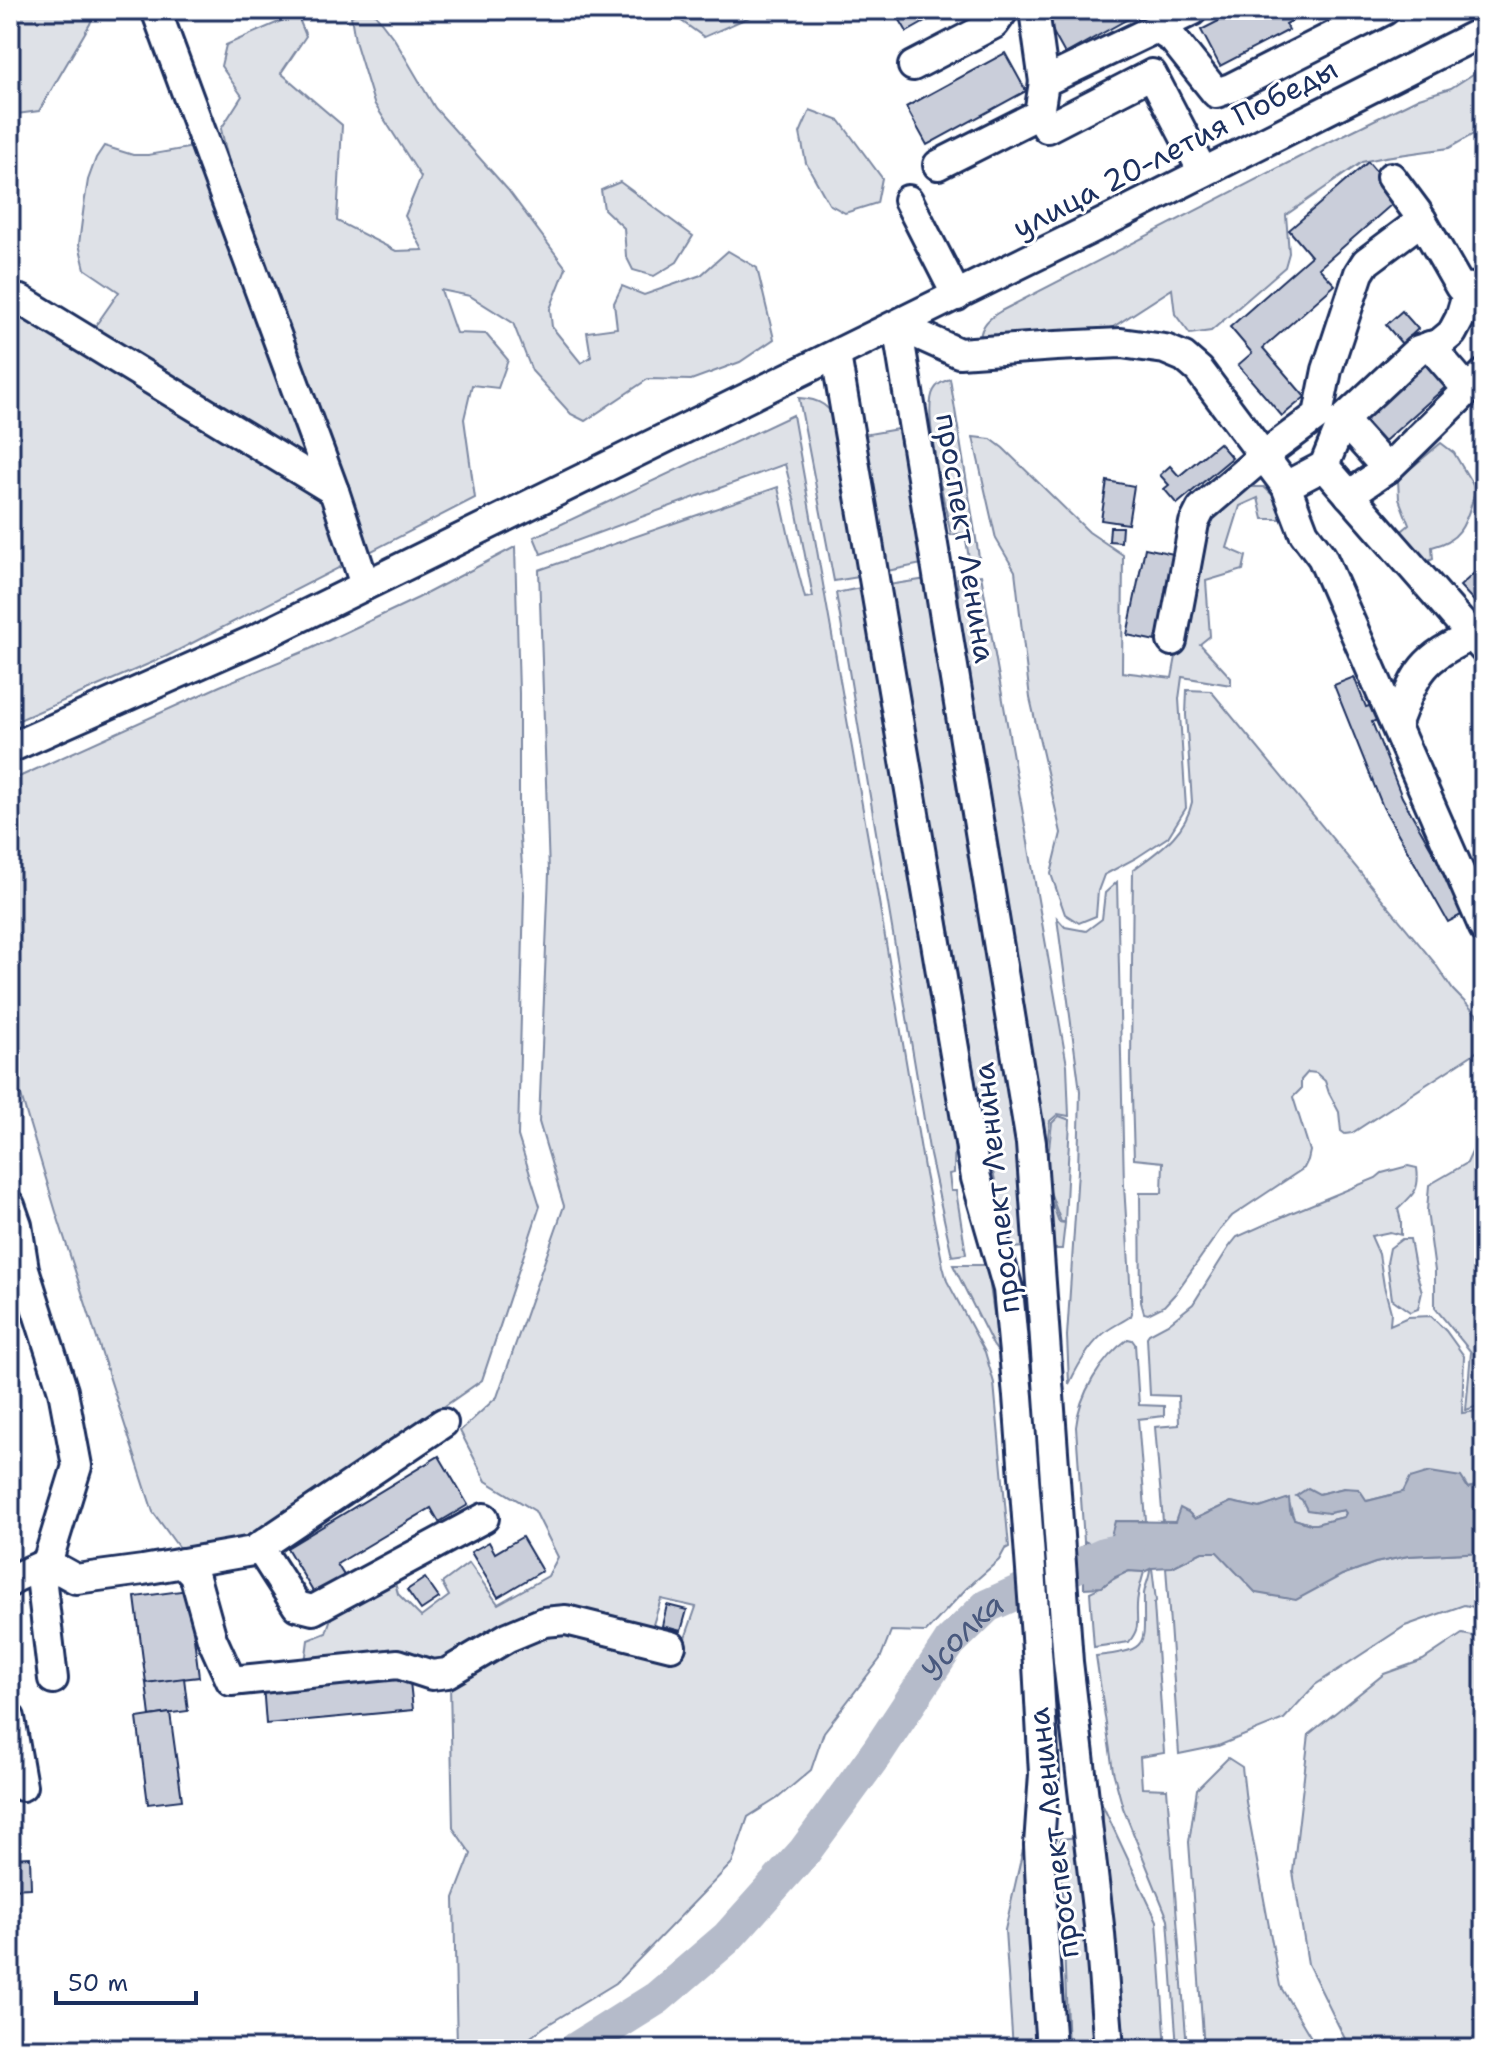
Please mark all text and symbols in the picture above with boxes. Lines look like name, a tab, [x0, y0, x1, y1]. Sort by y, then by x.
street label: улица 20-летия Победы	[1006, 48, 1344, 248]
street label: проспект Ленина	[926, 410, 1006, 666]
street label: проспект Ленина	[962, 1060, 1030, 1316]
water label: Усолка	[909, 1580, 1010, 1688]
street label: проспект Ленина	[1017, 1705, 1089, 1961]
scale bar	[56, 1955, 196, 2005]
text: 50 m	[68, 1967, 128, 1999]

